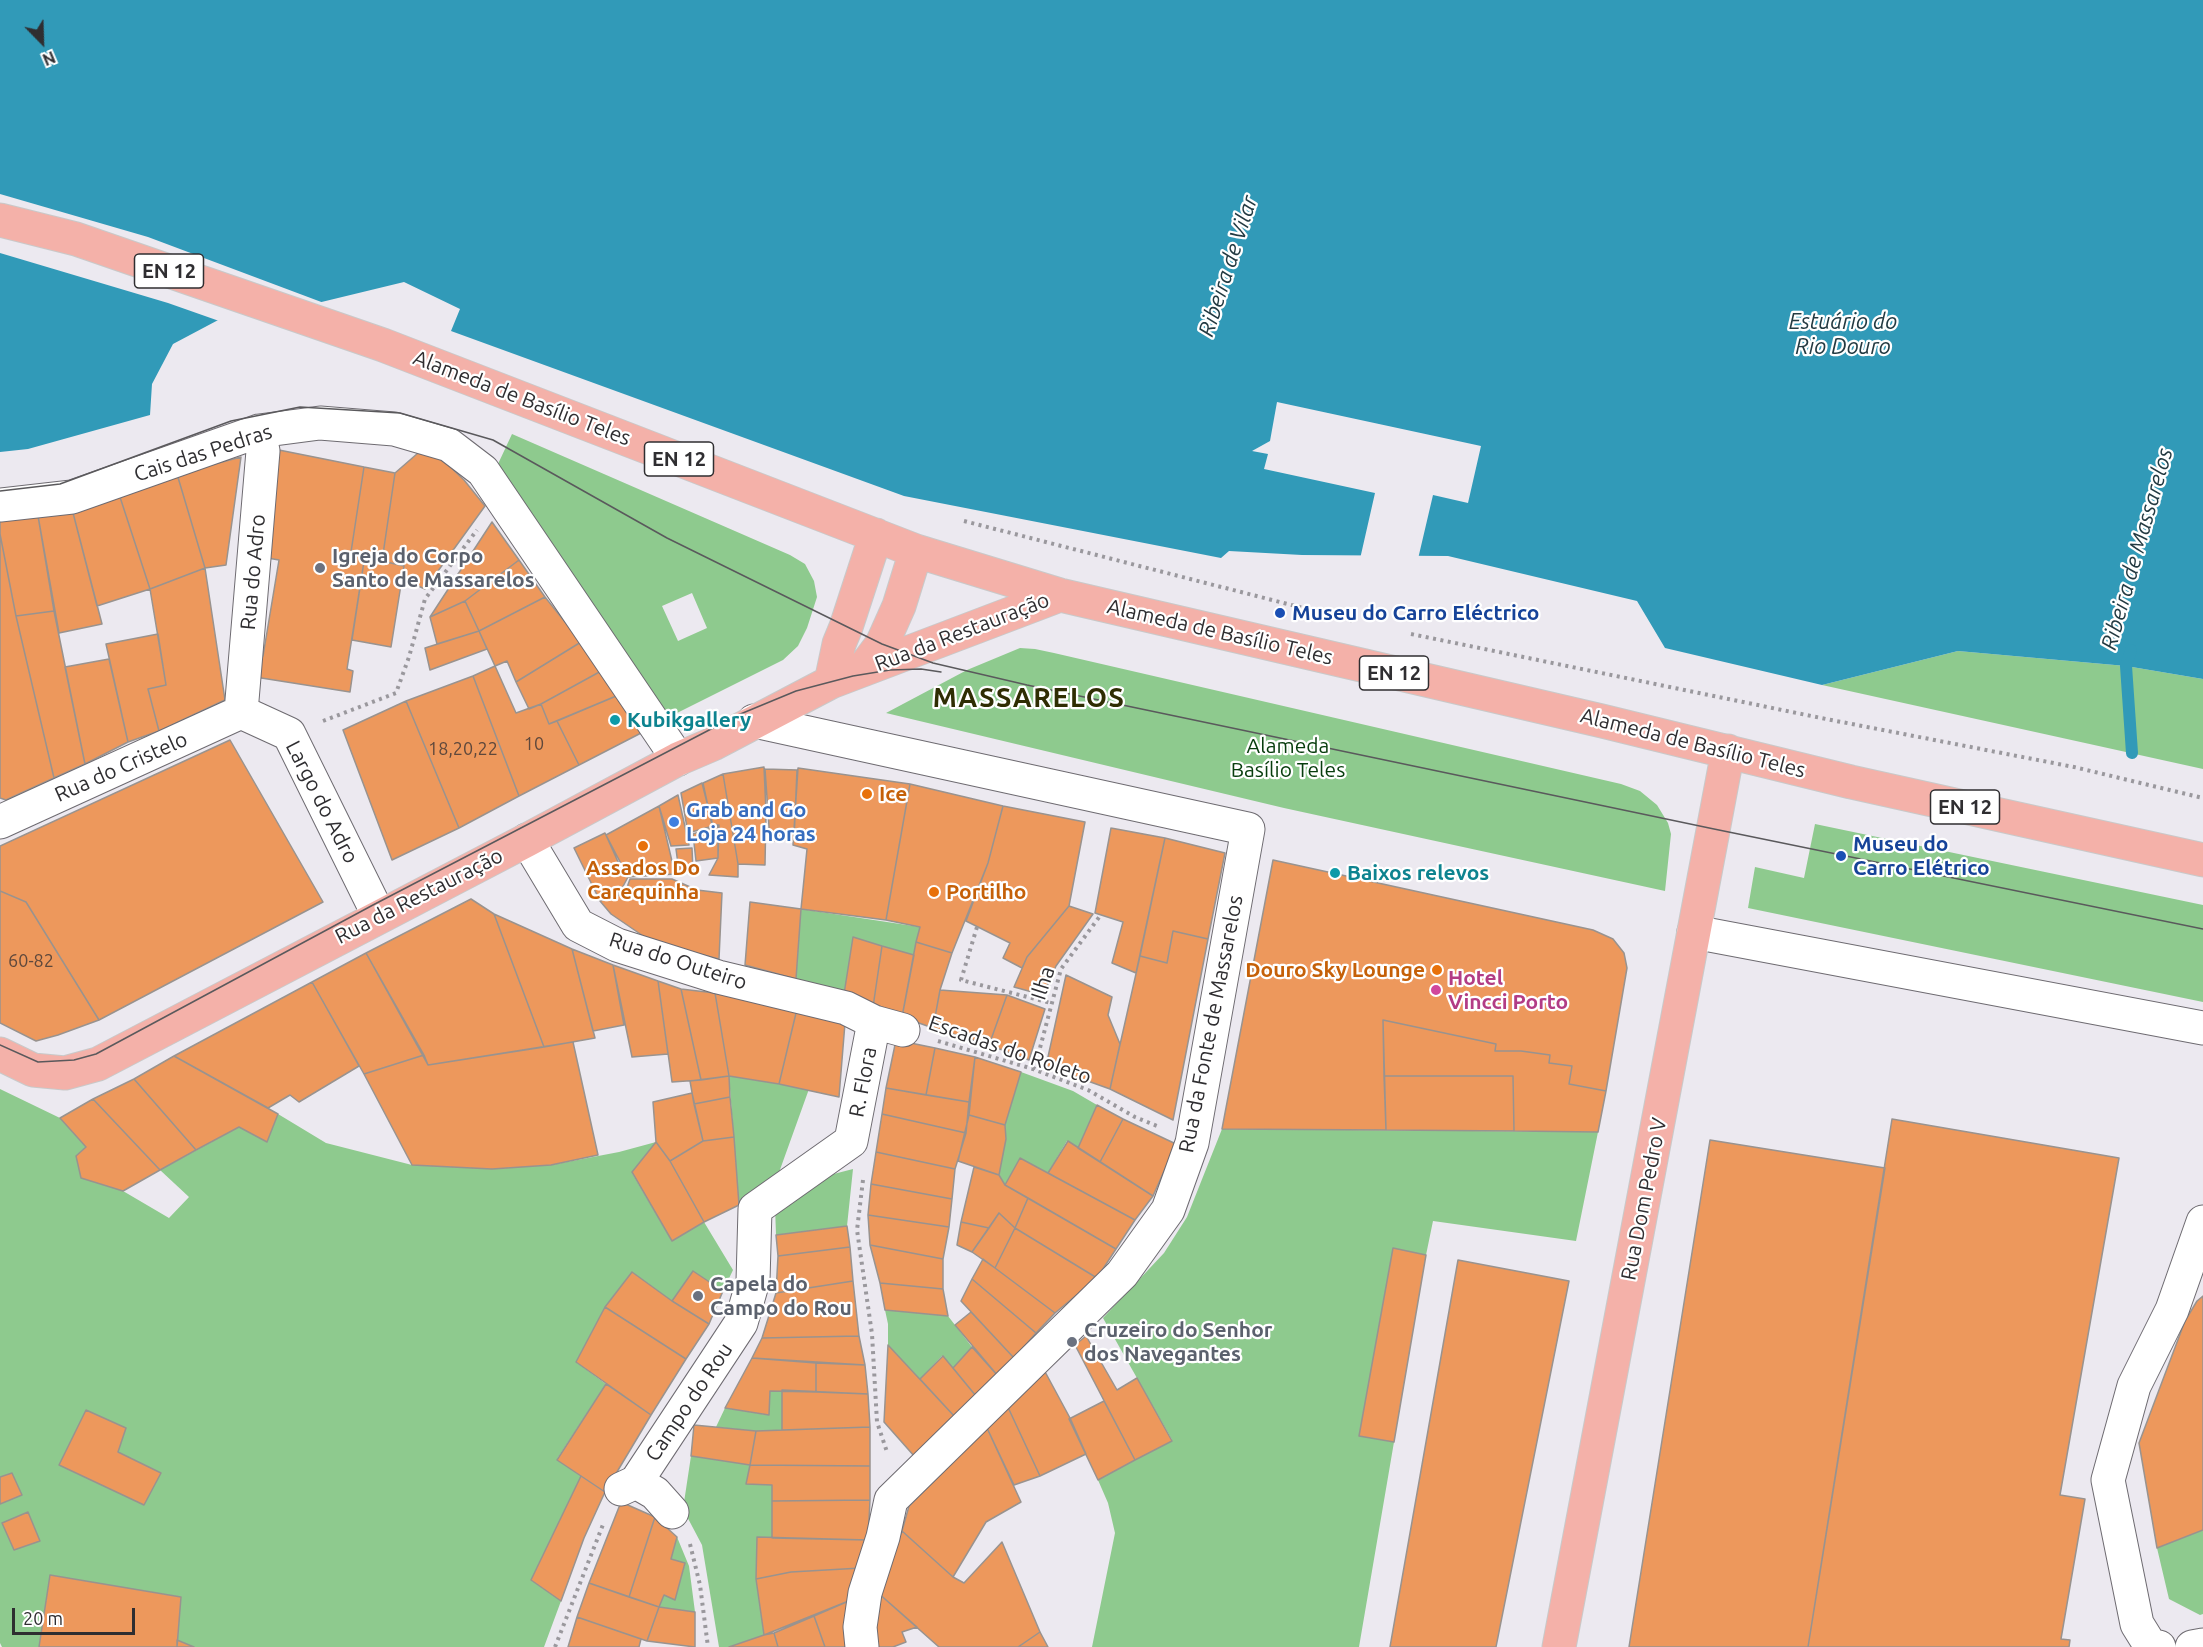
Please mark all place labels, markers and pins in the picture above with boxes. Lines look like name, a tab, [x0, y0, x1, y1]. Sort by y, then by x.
place label: Igreja do Corpo Santo de Massarelos	[332, 543, 535, 593]
marker: Igreja do Corpo Santo de Massarelos	[313, 561, 327, 575]
place label: Museu do Carro Eléctrico	[1292, 600, 1539, 626]
marker: Museu do Carro Eléctrico	[1273, 606, 1287, 620]
place label: Kubikgallery	[627, 707, 751, 733]
marker: Kubikgallery	[608, 713, 622, 727]
place label: Ice	[879, 781, 907, 807]
marker: Ice	[860, 787, 874, 801]
place label: Grab and Go Loja 24 horas	[686, 797, 816, 847]
marker: Grab and Go Loja 24 horas	[667, 815, 681, 829]
place label: Museu do Carro Elétrico	[1853, 831, 1990, 881]
marker: Assados Do Carequinha	[636, 839, 650, 853]
marker: Museu do Carro Elétrico	[1834, 849, 1848, 863]
place label: Assados Do Carequinha	[586, 855, 700, 905]
place label: Baixos relevos	[1347, 860, 1489, 886]
marker: Baixos relevos	[1328, 866, 1342, 880]
place label: Portilho	[946, 879, 1026, 905]
marker: Portilho	[927, 885, 941, 899]
place label: Douro Sky Lounge	[1245, 957, 1425, 983]
marker: Douro Sky Lounge	[1430, 963, 1444, 977]
place label: Hotel Vincci Porto	[1448, 965, 1568, 1015]
marker: Hotel Vincci Porto	[1429, 983, 1443, 997]
place label: Capela do Campo do Rou	[710, 1271, 852, 1321]
marker: Capela do Campo do Rou	[691, 1289, 705, 1303]
place label: Cruzeiro do Senhor dos Navegantes	[1084, 1317, 1272, 1367]
marker: Cruzeiro do Senhor dos Navegantes	[1065, 1335, 1079, 1349]

